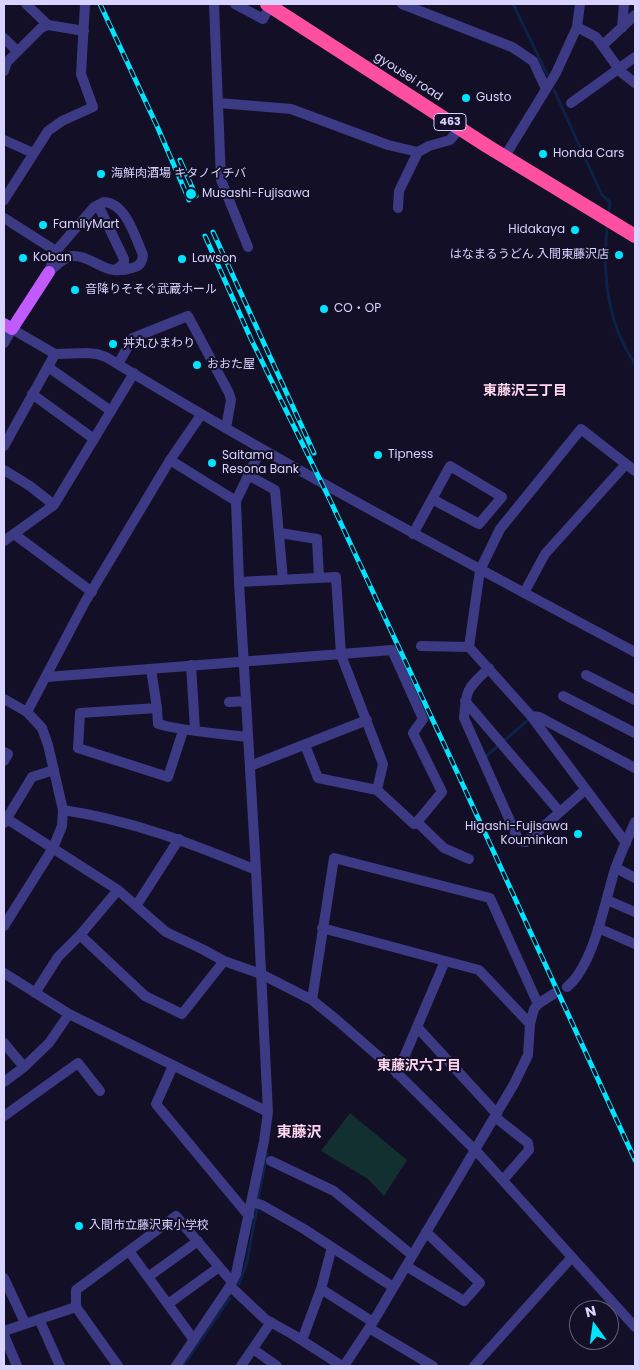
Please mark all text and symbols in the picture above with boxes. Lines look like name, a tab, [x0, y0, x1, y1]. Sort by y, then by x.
street label: gyousei road	[371, 50, 445, 104]
place label: Gusto	[476, 91, 511, 105]
marker: Gusto	[460, 92, 472, 104]
road number: 463	[434, 114, 466, 130]
place label: Honda Cars	[553, 147, 624, 161]
marker: Honda Cars	[537, 148, 549, 160]
place label: 海鮮肉酒場 キタノイチバ	[111, 167, 246, 181]
marker: 海鮮肉酒場 キタノイチバ	[95, 168, 107, 180]
marker: Musashi-Fujisawa	[184, 187, 198, 201]
place label: Musashi-Fujisawa	[202, 187, 310, 201]
place label: FamilyMart	[53, 218, 119, 232]
marker: FamilyMart	[37, 219, 49, 231]
place label: Hidakaya	[508, 223, 565, 237]
marker: Hidakaya	[569, 224, 581, 236]
place label: はなまるうどん 入間東藤沢店	[450, 248, 609, 262]
marker: はなまるうどん 入間東藤沢店	[613, 249, 625, 261]
place label: Koban	[33, 251, 72, 265]
marker: Koban	[17, 252, 29, 264]
place label: Lawson	[192, 252, 237, 266]
marker: Lawson	[176, 253, 188, 265]
place label: 音降りそそぐ武蔵ホール	[85, 283, 217, 297]
marker: 音降りそそぐ武蔵ホール	[69, 284, 81, 296]
place label: CO・OP	[334, 302, 381, 316]
marker: CO・OP	[318, 303, 330, 315]
place label: 丼丸ひまわり	[123, 337, 195, 351]
marker: 丼丸ひまわり	[107, 338, 119, 350]
place label: おおた屋	[207, 358, 255, 372]
marker: おおた屋	[191, 359, 203, 371]
district label: 東藤沢三丁目	[483, 383, 567, 399]
place label: Tipness	[388, 448, 433, 462]
place label: Saitama Resona Bank	[222, 449, 299, 477]
marker: Tipness	[372, 449, 384, 461]
marker: Saitama Resona Bank	[206, 457, 218, 469]
place label: Higashi-Fujisawa Kouminkan	[465, 820, 568, 848]
marker: Higashi-Fujisawa Kouminkan	[572, 828, 584, 840]
district label: 東藤沢六丁目	[377, 1058, 461, 1074]
district label: 東藤沢	[277, 1124, 321, 1142]
place label: 入間市立藤沢東小学校	[89, 1219, 209, 1233]
marker: 入間市立藤沢東小学校	[73, 1220, 85, 1232]
north arrow	[569, 1300, 619, 1350]
text: N	[583, 1300, 598, 1322]

